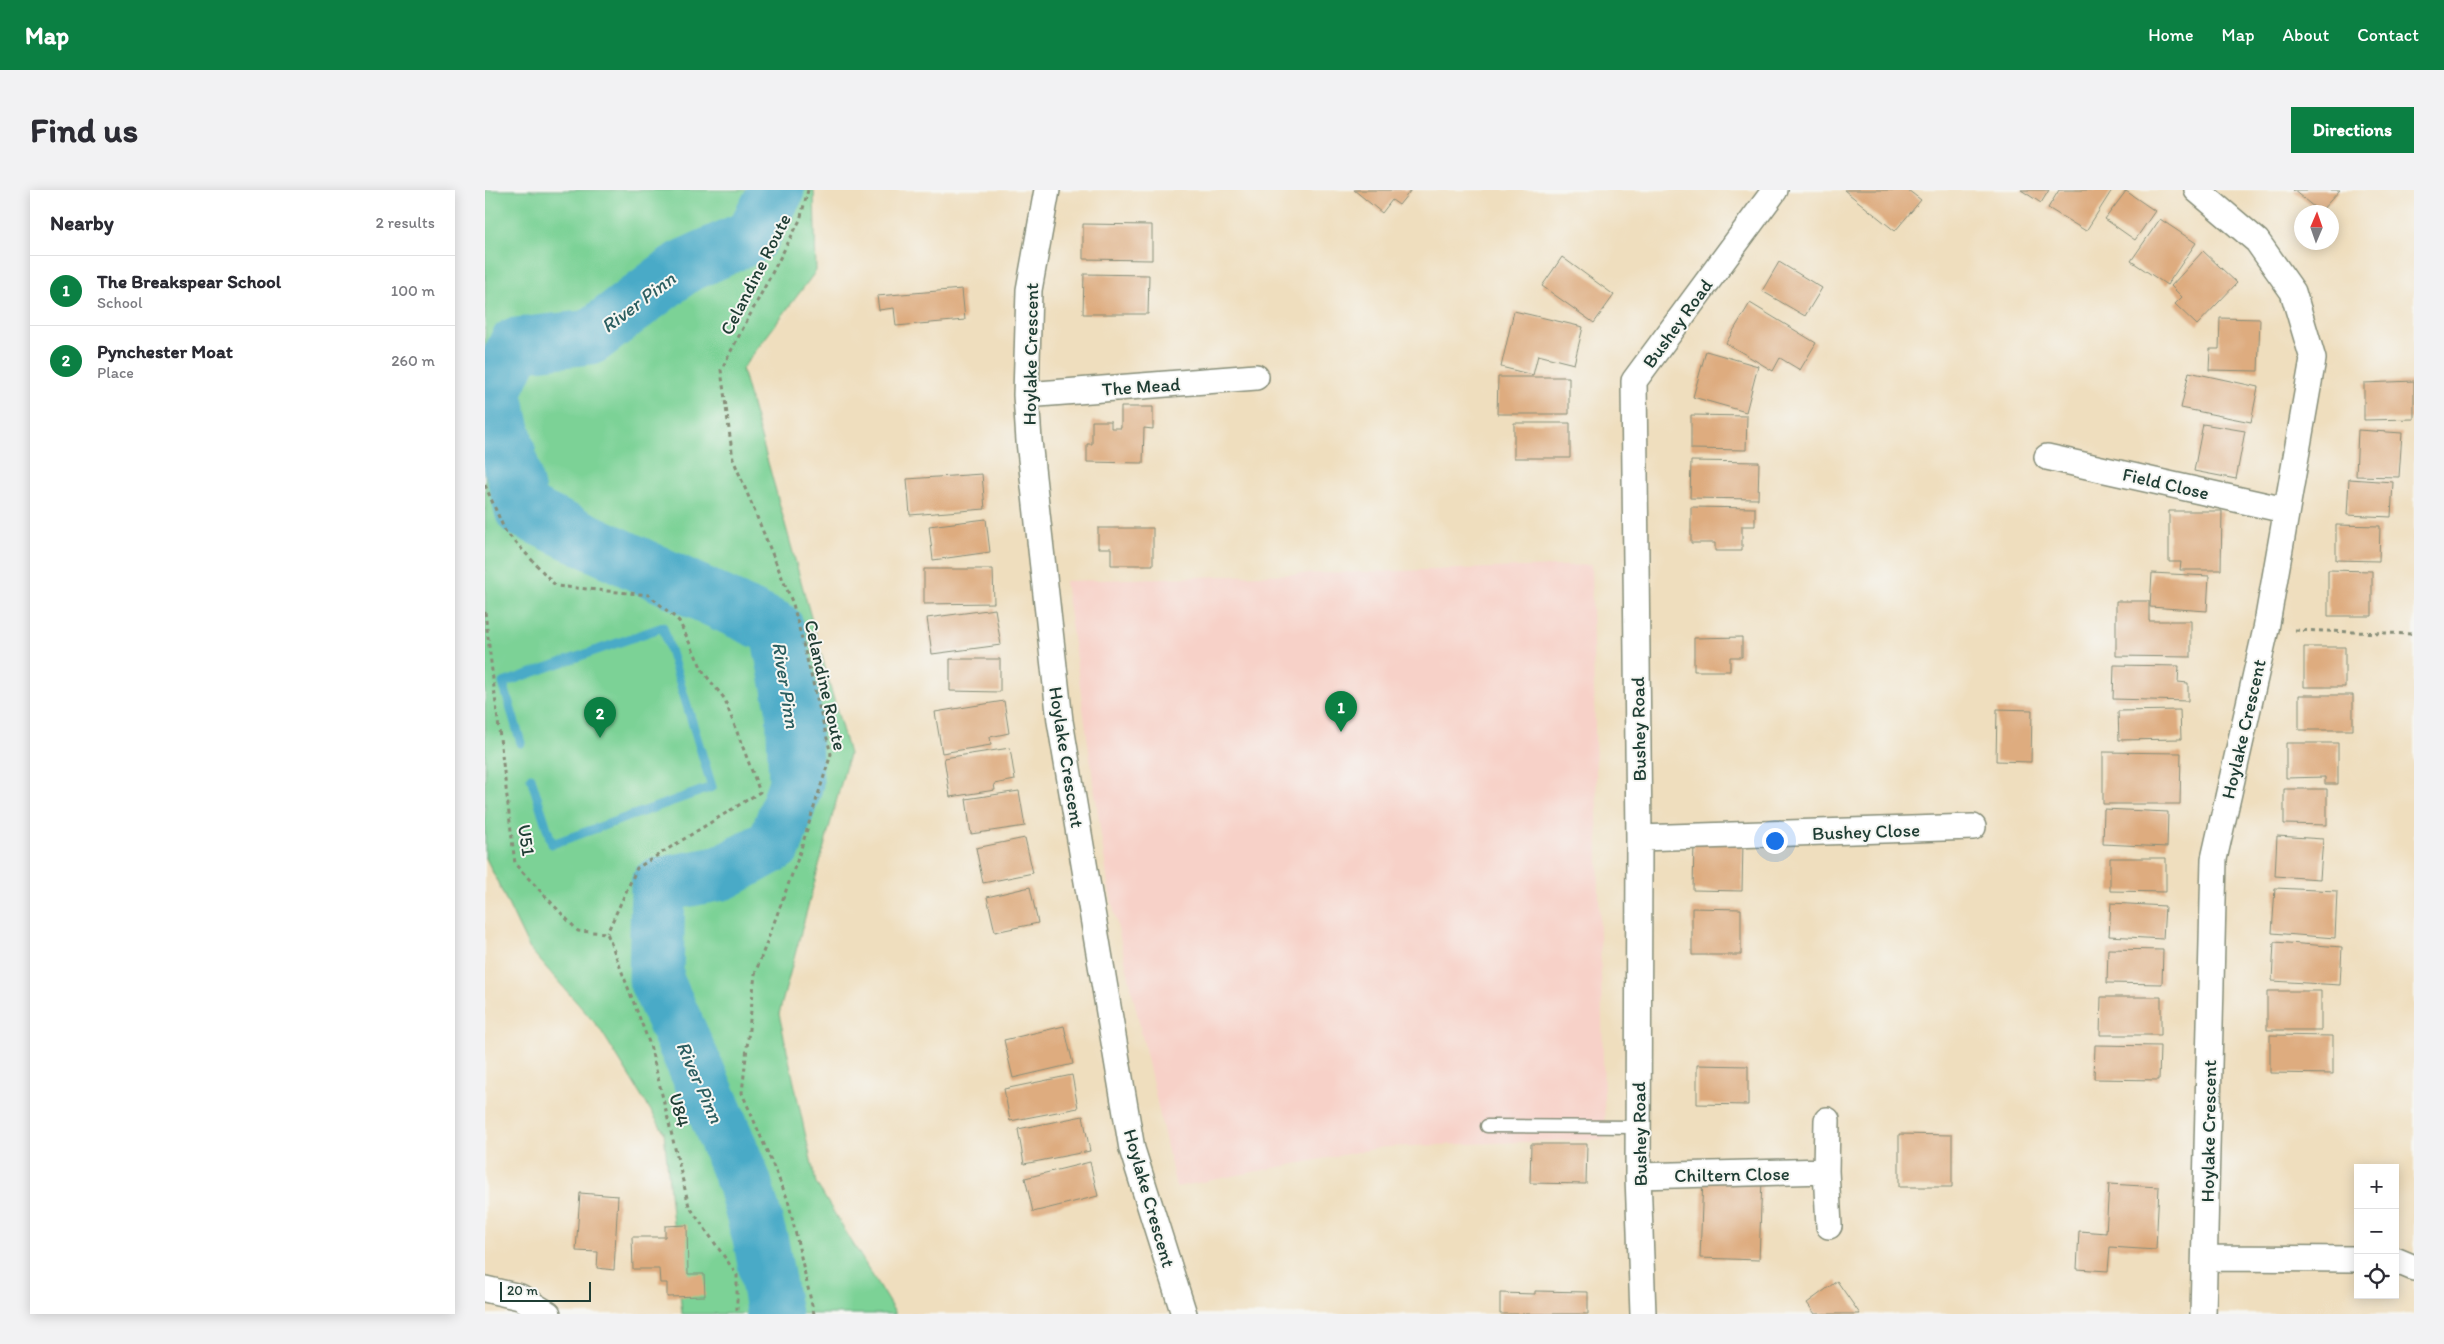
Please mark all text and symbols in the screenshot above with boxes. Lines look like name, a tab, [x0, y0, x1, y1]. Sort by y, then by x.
text: Map	[25, 21, 69, 50]
text: Home	[2148, 24, 2194, 46]
text: Map	[2222, 24, 2255, 46]
text: About	[2283, 24, 2329, 46]
text: Contact	[2357, 24, 2419, 46]
button: Directions	[2291, 107, 2414, 153]
text: Find us	[30, 109, 138, 151]
north arrow	[2294, 205, 2339, 250]
text: Nearby	[50, 210, 114, 235]
street label: Celandine Route	[715, 210, 796, 339]
text: 2 results	[375, 213, 435, 232]
water label: River Pinn	[596, 266, 681, 338]
text: The Breakspear School	[97, 270, 281, 293]
street label: Bushey Road	[1637, 274, 1718, 372]
text: 1	[62, 281, 70, 300]
text: 100 m	[391, 281, 435, 300]
street label: Hoylake Crescent	[1018, 282, 1043, 426]
text: School	[97, 293, 143, 312]
text: Pynchester Moat	[97, 340, 233, 363]
text: 2	[62, 351, 70, 370]
text: 260 m	[391, 351, 435, 370]
text: Place	[97, 363, 134, 382]
street label: The Mead	[1101, 372, 1181, 401]
street label: Field Close	[2120, 462, 2211, 505]
street label: Celandine Route	[799, 618, 852, 753]
water label: River Pinn	[767, 640, 805, 731]
street label: Hoylake Crescent	[2216, 657, 2271, 801]
street label: Bushey Road	[1626, 676, 1651, 782]
street label: Hoylake Crescent	[1044, 685, 1089, 829]
pin: 1	[1325, 691, 1357, 732]
pin: 2	[584, 697, 616, 738]
street label: Bushey Close	[1812, 818, 1920, 845]
street label: U51	[513, 823, 540, 858]
your location	[1762, 828, 1788, 854]
water label: River Pinn	[671, 1037, 729, 1127]
street label: Hoylake Crescent	[2196, 1059, 2221, 1203]
street label: Bushey Road	[1627, 1081, 1652, 1187]
street label: U84	[664, 1091, 695, 1130]
street label: Hoylake Crescent	[1119, 1126, 1180, 1270]
street label: Chiltern Close	[1674, 1162, 1790, 1187]
map controls	[2354, 1164, 2399, 1299]
button: +	[2354, 1164, 2399, 1209]
button: −	[2354, 1209, 2399, 1254]
button: locate	[2354, 1254, 2399, 1299]
scale bar	[500, 1279, 591, 1302]
text: 20 m	[507, 1282, 538, 1299]

